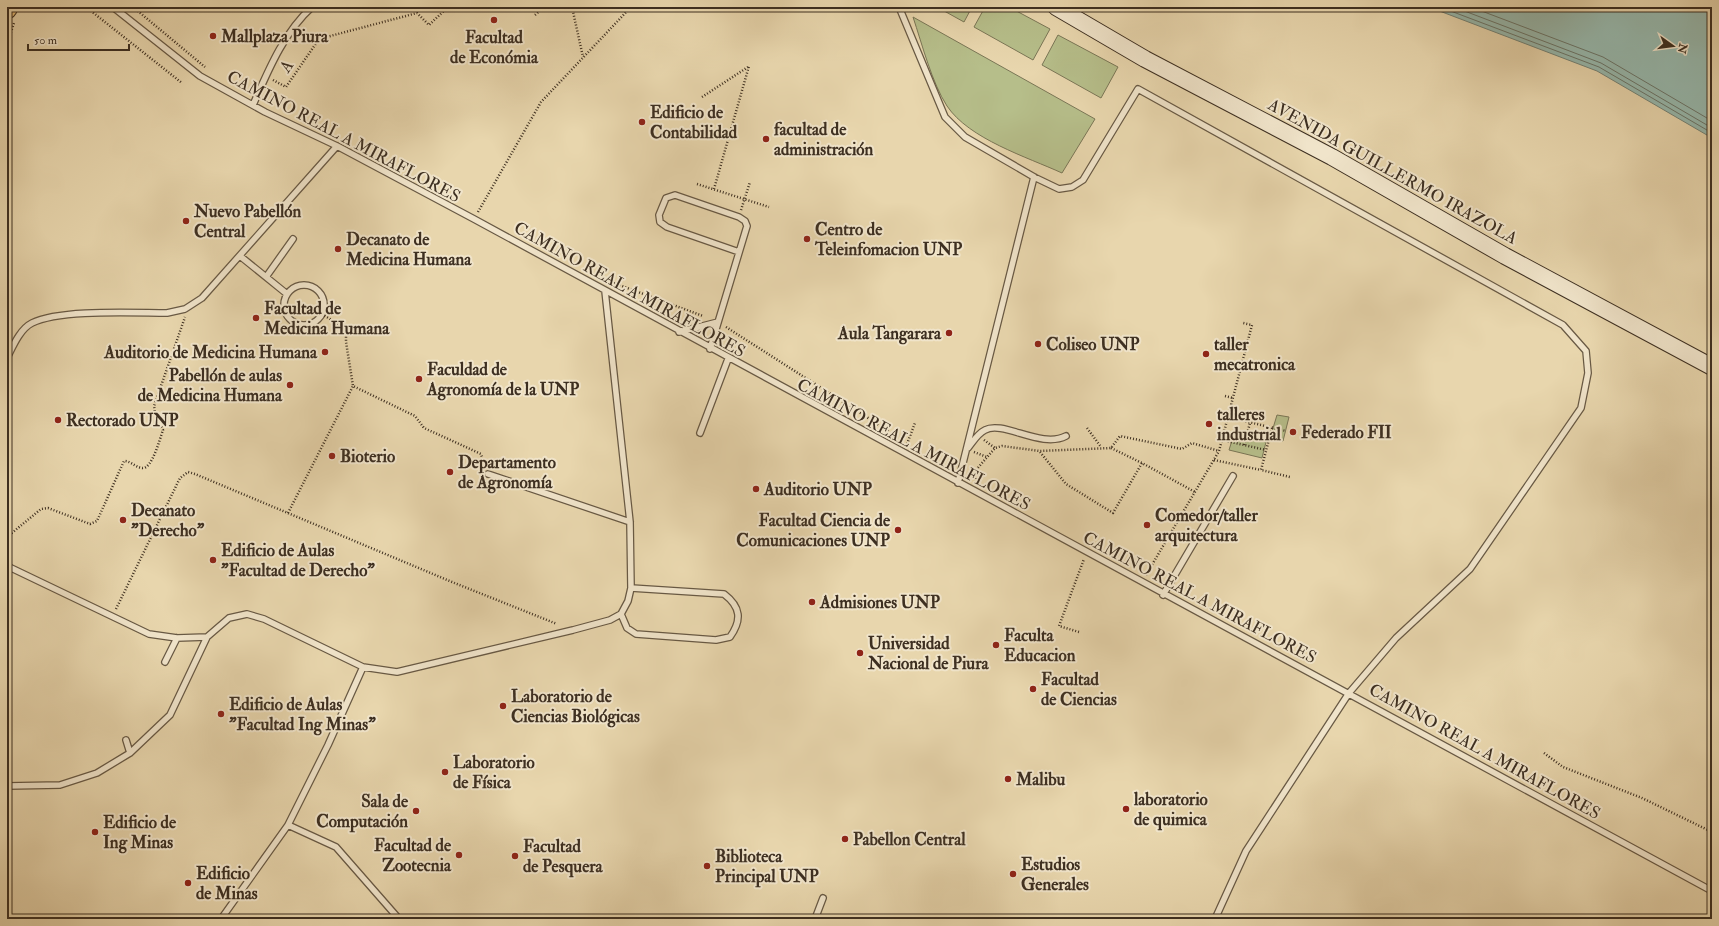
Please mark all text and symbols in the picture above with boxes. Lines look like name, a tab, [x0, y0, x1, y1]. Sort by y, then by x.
marker: Facultad de Económia	[489, 15, 499, 25]
scale bar	[28, 26, 129, 52]
place label: Mallplaza Piura	[220, 26, 329, 48]
north arrow	[1653, 26, 1693, 66]
place label: Facultad de Económia	[450, 27, 539, 68]
marker: Mallplaza Piura	[208, 31, 218, 41]
text: 50 m	[34, 33, 58, 48]
text: N	[1674, 41, 1690, 56]
street label: A	[274, 56, 298, 77]
street label: CAMINO REAL A MIRAFLORES	[223, 66, 464, 207]
street label: AVENIDA GUILLERMO IRAZOLA	[1264, 93, 1521, 249]
place label: Edificio de Contabilidad	[650, 102, 738, 143]
marker: Edificio de Contabilidad	[637, 117, 647, 127]
place label: facultad de administración	[774, 119, 873, 160]
marker: facultad de administración	[761, 134, 771, 144]
place label: Nuevo Pabellón Central	[193, 201, 301, 242]
marker: Nuevo Pabellón Central	[181, 216, 191, 226]
street label: CAMINO REAL A MIRAFLORES	[510, 217, 749, 362]
place label: Centro de Teleinfomacion UNP	[814, 219, 962, 260]
place label: Decanato de Medicina Humana	[345, 229, 472, 270]
marker: Centro de Teleinfomacion UNP	[802, 234, 812, 244]
marker: Decanato de Medicina Humana	[333, 244, 343, 254]
place label: Facultad de Medicina Humana	[263, 298, 390, 339]
marker: Facultad de Medicina Humana	[251, 313, 261, 323]
place label: Aula Tangarara	[837, 323, 942, 345]
marker: Aula Tangarara	[944, 328, 954, 338]
place label: Coliseo UNP	[1046, 334, 1140, 355]
place label: taller mecatronica	[1214, 334, 1296, 375]
marker: Coliseo UNP	[1033, 339, 1043, 349]
place label: Auditorio de Medicina Humana	[103, 342, 318, 363]
marker: Auditorio de Medicina Humana	[320, 347, 330, 357]
marker: taller mecatronica	[1201, 349, 1211, 359]
place label: Faculdad de Agronomía de la UNP	[426, 359, 579, 401]
place label: Pabellón de aulas de Medicina Humana	[138, 365, 283, 406]
marker: Faculdad de Agronomía de la UNP	[414, 374, 424, 384]
street label: CAMINO REAL A MIRAFLORES	[793, 374, 1034, 515]
marker: Pabellón de aulas de Medicina Humana	[285, 380, 295, 390]
place label: talleres industrial	[1216, 404, 1282, 445]
place label: Rectorado UNP	[66, 410, 179, 431]
marker: Rectorado UNP	[53, 415, 63, 425]
marker: talleres industrial	[1204, 419, 1214, 429]
place label: Federado FII	[1301, 422, 1392, 443]
marker: Federado FII	[1288, 427, 1298, 437]
place label: Bioterio	[340, 446, 395, 467]
marker: Bioterio	[327, 451, 337, 461]
place label: Departamento de Agronomía	[458, 452, 556, 494]
marker: Departamento de Agronomía	[445, 467, 455, 477]
place label: Auditorio UNP	[763, 479, 872, 500]
marker: Auditorio UNP	[751, 484, 761, 494]
place label: Decanato "Derecho"	[131, 500, 205, 541]
place label: Comedor/taller arquitectura	[1155, 505, 1258, 547]
place label: Facultad Ciencia de Comunicaciones UNP	[736, 510, 891, 551]
marker: Decanato "Derecho"	[118, 515, 128, 525]
marker: Comedor/taller arquitectura	[1142, 520, 1152, 530]
marker: Facultad Ciencia de Comunicaciones UNP	[893, 525, 903, 535]
street label: CAMINO REAL A MIRAFLORES	[1079, 527, 1320, 668]
place label: Edificio de Aulas "Facultad de Derecho"	[221, 540, 375, 581]
marker: Edificio de Aulas "Facultad de Derecho"	[208, 555, 218, 565]
place label: Admisiones UNP	[819, 592, 940, 613]
marker: Admisiones UNP	[807, 597, 817, 607]
place label: Faculta Educacion	[1004, 625, 1076, 666]
place label: Universidad Nacional de Piura	[867, 633, 989, 674]
marker: Faculta Educacion	[991, 640, 1001, 650]
marker: Universidad Nacional de Piura	[855, 648, 865, 658]
place label: Facultad de Ciencias	[1041, 669, 1117, 710]
street label: CAMINO REAL A MIRAFLORES	[1365, 679, 1604, 824]
marker: Facultad de Ciencias	[1028, 684, 1038, 694]
place label: Laboratorio de Ciencias Biológicas	[511, 686, 640, 728]
place label: Edificio de Aulas "Facultad Ing Minas"	[229, 694, 376, 736]
marker: Laboratorio de Ciencias Biológicas	[498, 701, 508, 711]
marker: Edificio de Aulas "Facultad Ing Minas"	[216, 709, 226, 719]
place label: Laboratorio de Física	[453, 752, 535, 793]
marker: Laboratorio de Física	[440, 767, 450, 777]
place label: Malibu	[1015, 769, 1065, 790]
marker: Malibu	[1003, 774, 1013, 784]
place label: laboratorio de quimica	[1133, 789, 1208, 831]
place label: Sala de Computación	[316, 791, 409, 833]
marker: laboratorio de quimica	[1121, 804, 1131, 814]
marker: Sala de Computación	[411, 806, 421, 816]
place label: Edificio de Ing Minas	[103, 812, 177, 854]
marker: Edificio de Ing Minas	[90, 827, 100, 837]
place label: Pabellon Central	[853, 829, 966, 850]
marker: Pabellon Central	[840, 834, 850, 844]
place label: Facultad de Zootecnia	[374, 835, 452, 876]
place label: Facultad de Pesquera	[523, 836, 604, 878]
place label: Biblioteca Principal UNP	[715, 846, 819, 888]
marker: Facultad de Zootecnia	[454, 850, 464, 860]
marker: Facultad de Pesquera	[510, 851, 520, 861]
place label: Estudios Generales	[1021, 854, 1089, 895]
marker: Biblioteca Principal UNP	[702, 861, 712, 871]
place label: Edificio de Minas	[196, 863, 258, 904]
marker: Estudios Generales	[1008, 869, 1018, 879]
marker: Edificio de Minas	[183, 878, 193, 888]

